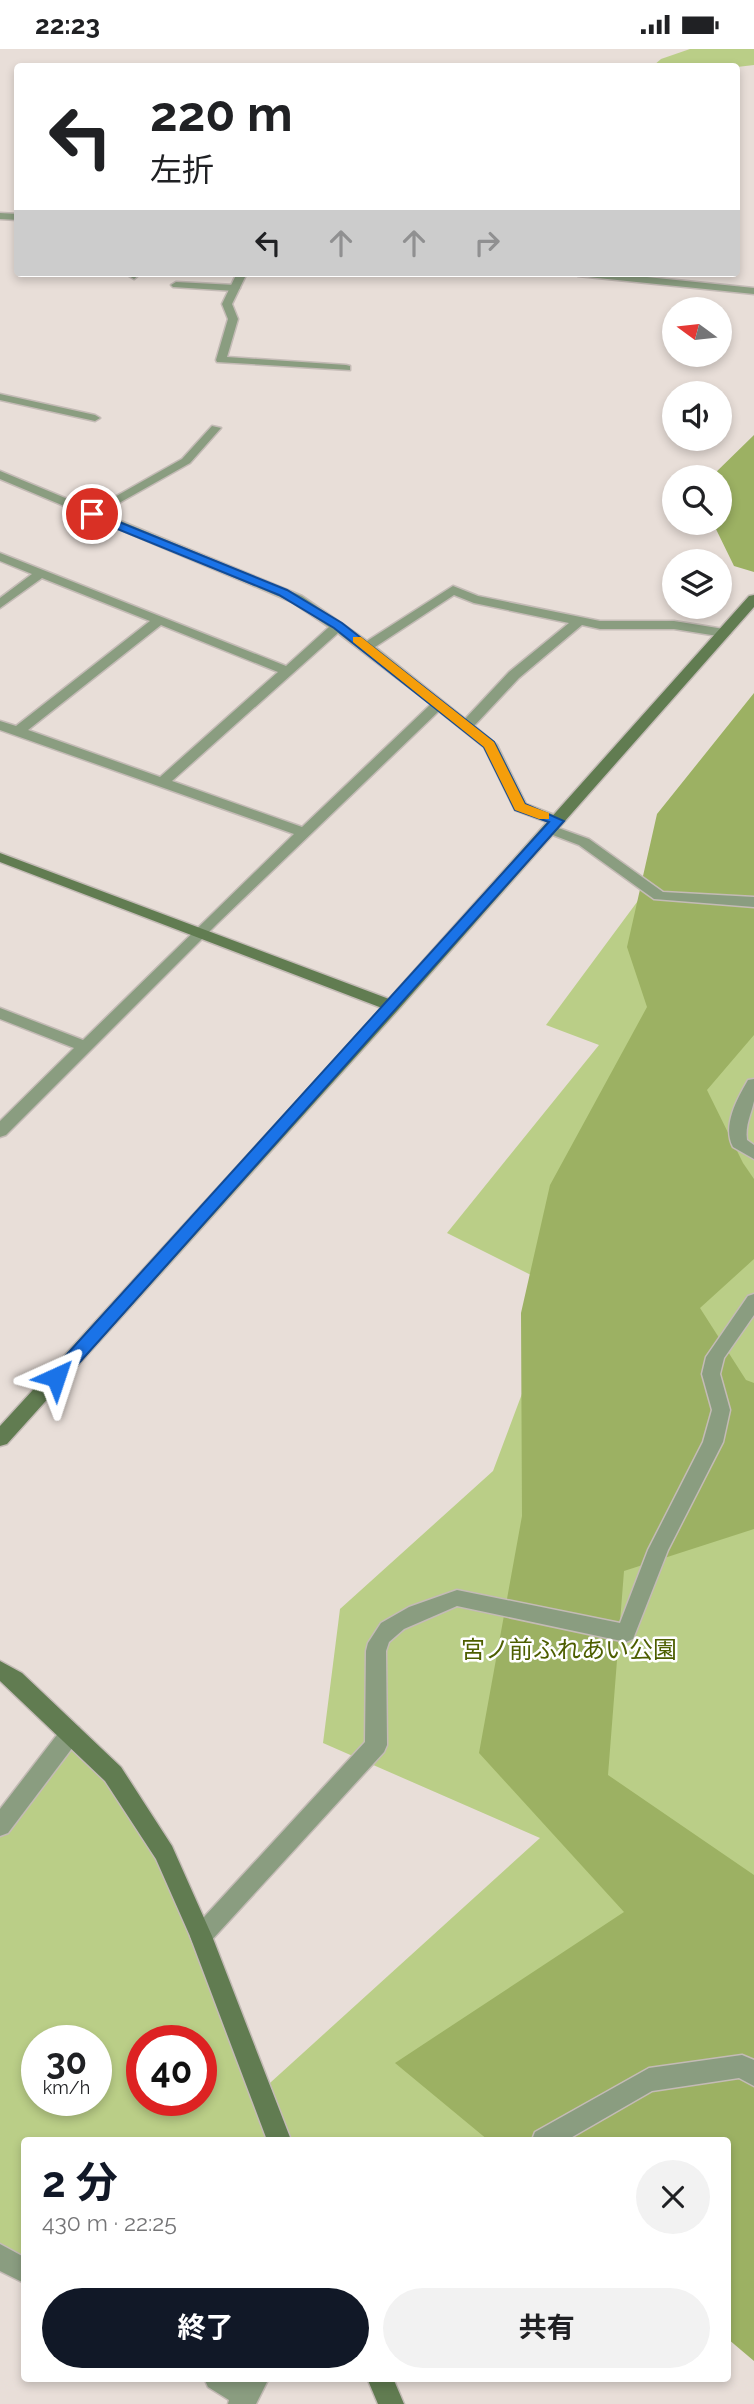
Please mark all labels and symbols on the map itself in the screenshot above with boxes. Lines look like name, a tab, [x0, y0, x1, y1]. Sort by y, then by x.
north arrow	[662, 297, 732, 367]
pin	[62, 484, 122, 544]
position arrow	[19, 1340, 93, 1414]
park label: 宮ノ前ふれあい公園	[461, 1635, 677, 1664]
speed limit sign: 40	[126, 2025, 217, 2116]

